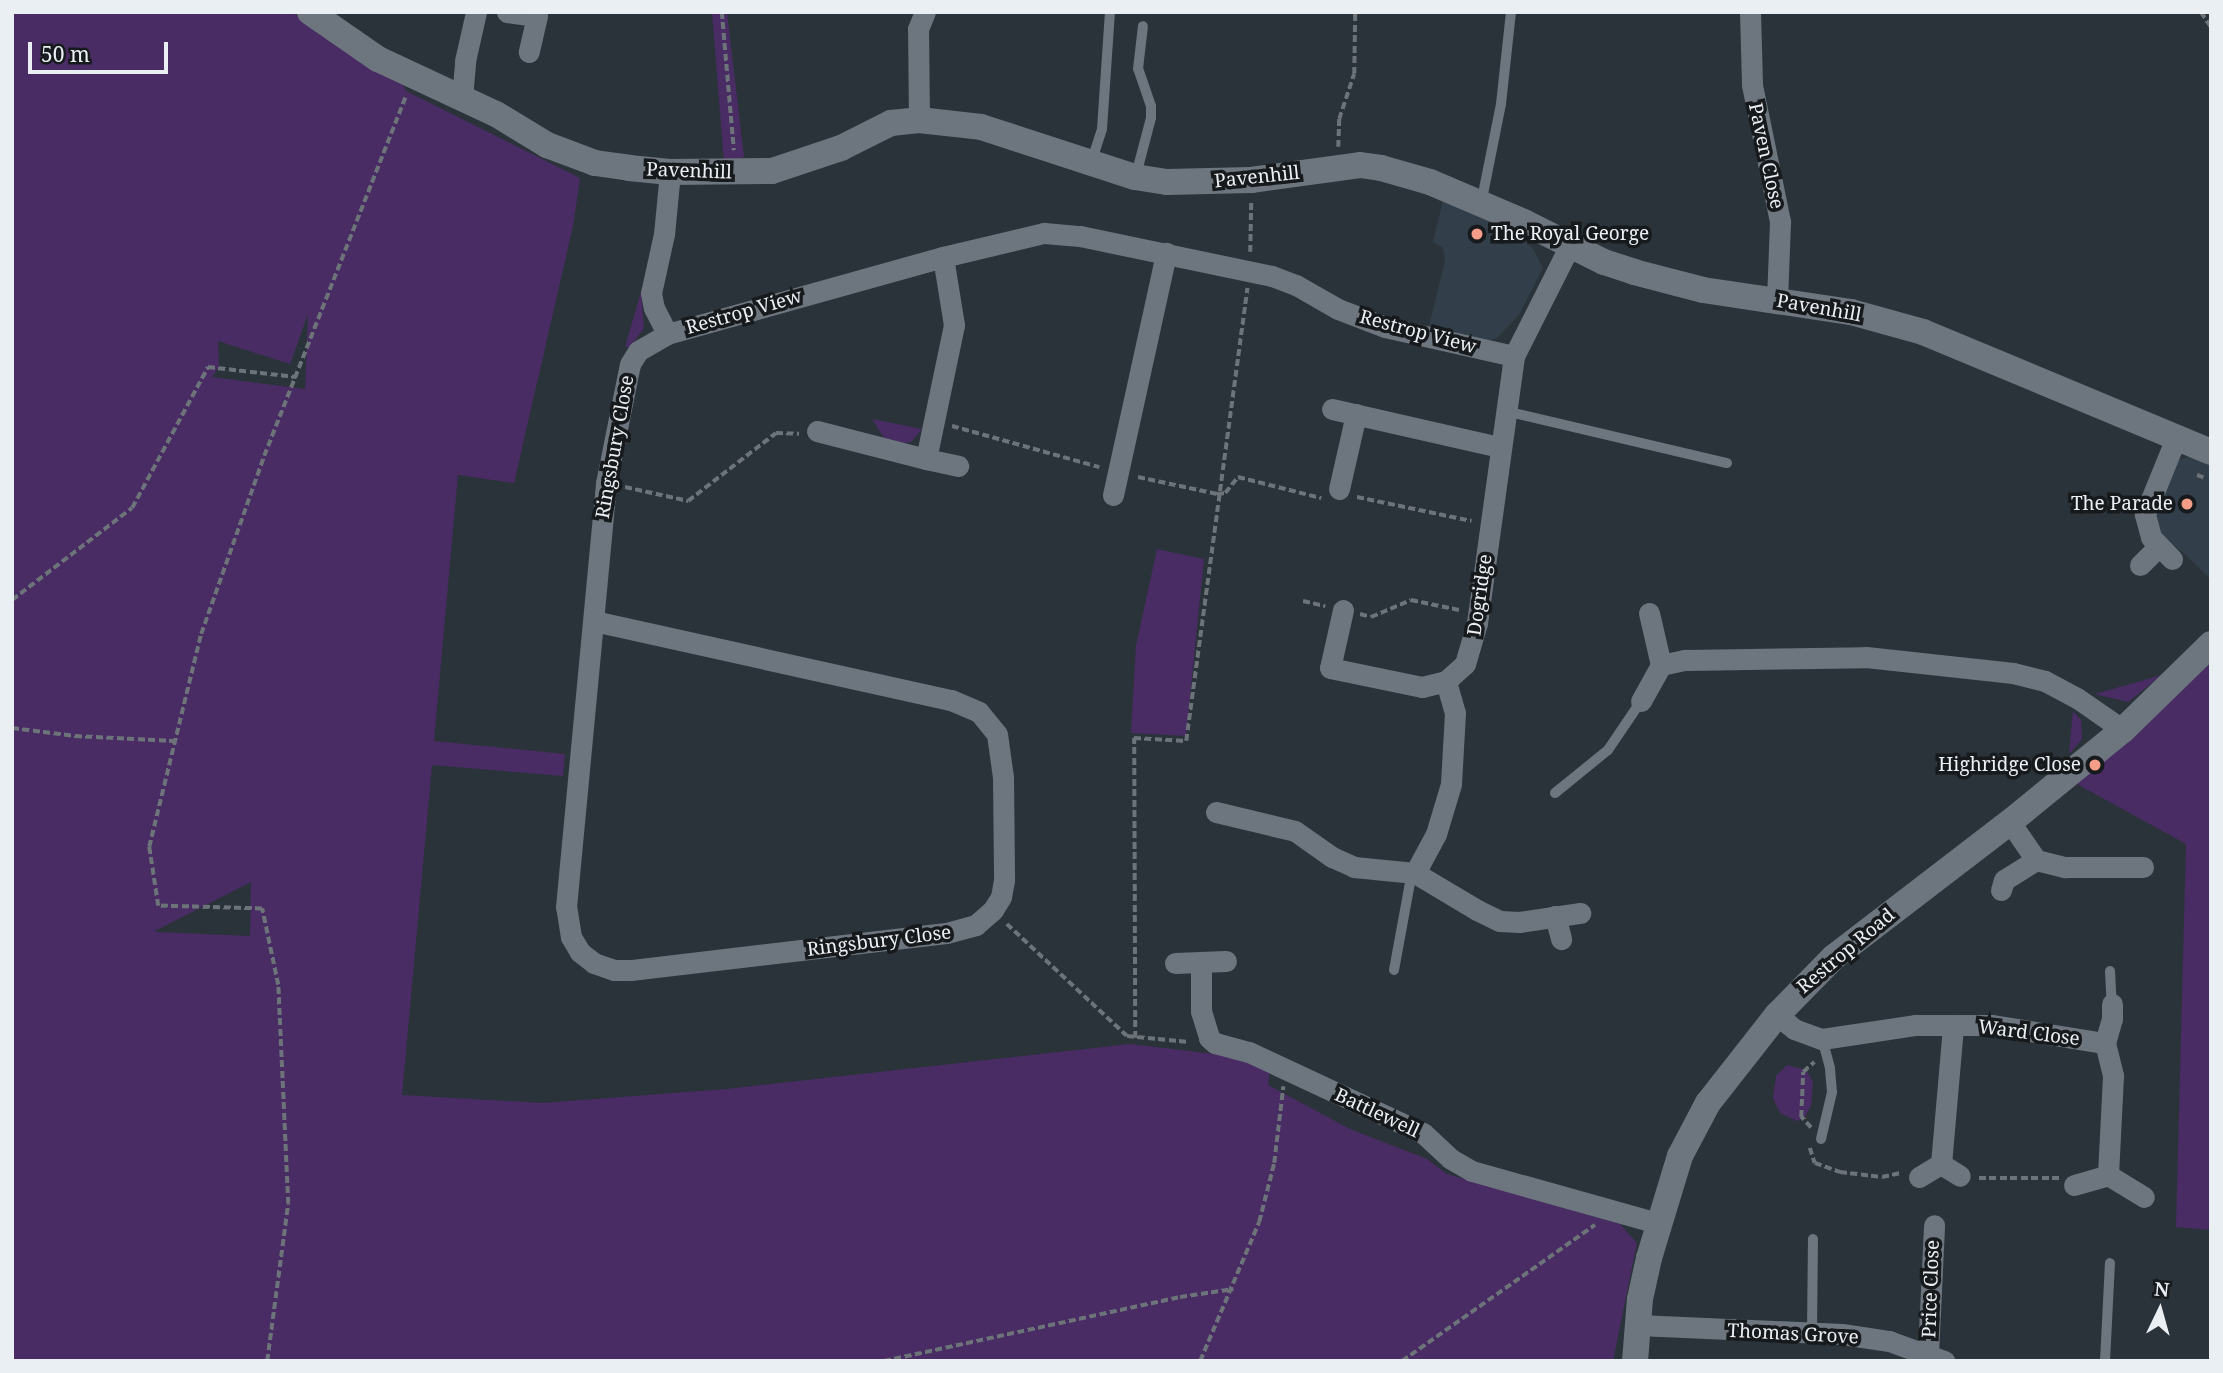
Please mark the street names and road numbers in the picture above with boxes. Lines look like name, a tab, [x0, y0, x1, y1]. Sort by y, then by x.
street label: Paven Close	[1744, 101, 1788, 211]
street label: Pavenhill	[646, 158, 732, 184]
street label: Pavenhill	[1213, 161, 1301, 193]
street label: Restrop View	[683, 285, 805, 339]
street label: Pavenhill	[1775, 289, 1863, 327]
street label: Restrop View	[1357, 305, 1479, 359]
street label: Ringsbury Close	[591, 374, 639, 520]
street label: Dogridge	[1463, 553, 1497, 637]
street label: Restrop Road	[1793, 904, 1899, 998]
street label: Ringsbury Close	[806, 921, 952, 961]
street label: Ward Close	[1977, 1015, 2081, 1051]
street label: Battlewell	[1331, 1083, 1423, 1143]
street label: Price Close	[1918, 1240, 1944, 1338]
street label: Thomas Grove	[1727, 1319, 1859, 1349]

